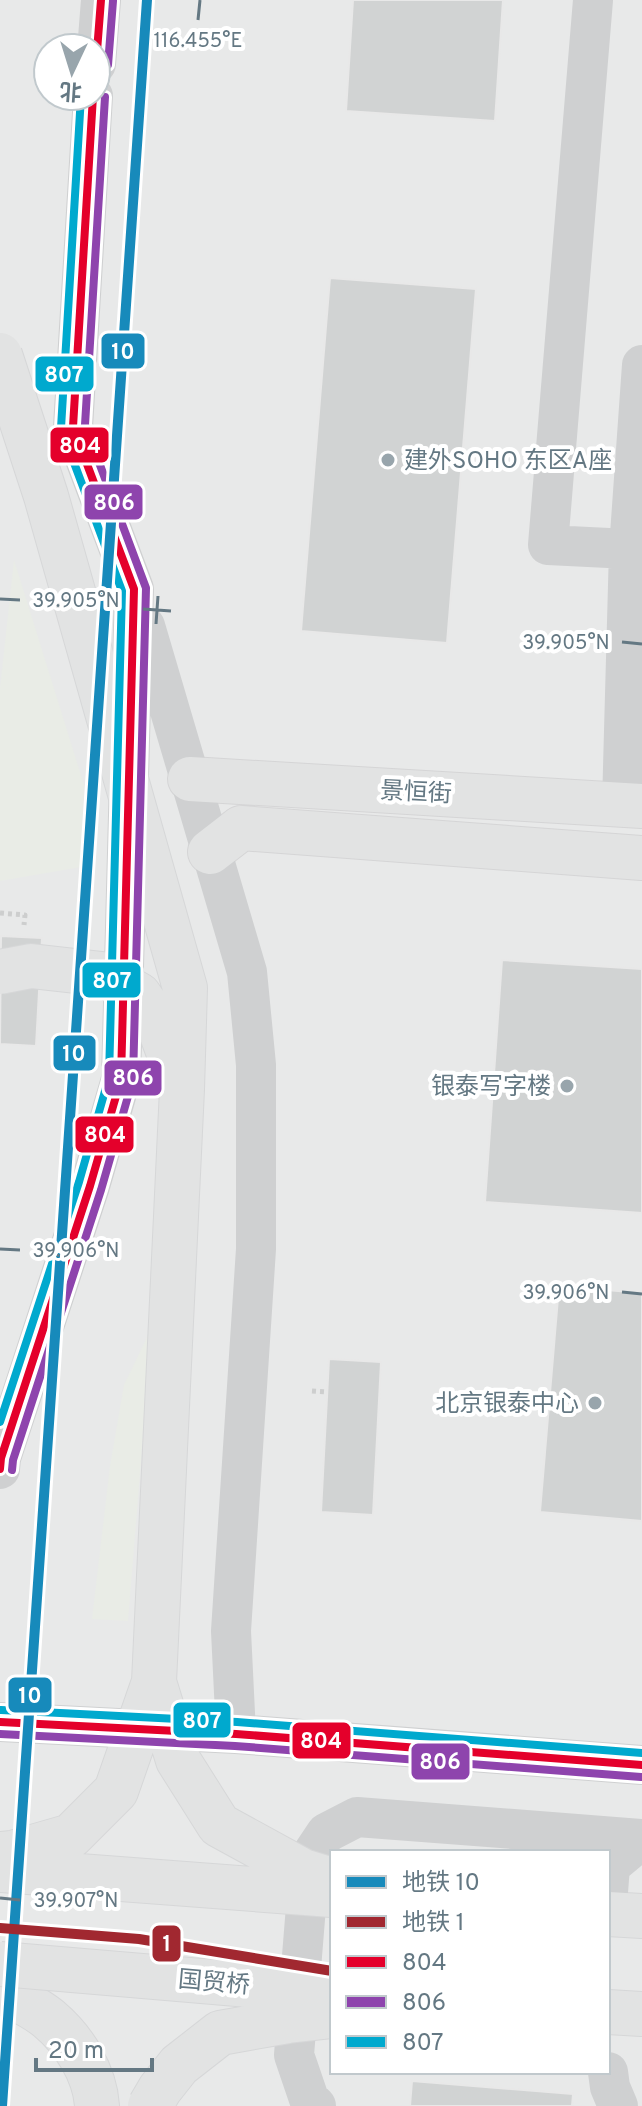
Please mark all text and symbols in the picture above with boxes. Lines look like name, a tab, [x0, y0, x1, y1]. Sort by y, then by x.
text: 116.455°E	[154, 29, 242, 55]
north arrow	[32, 32, 112, 112]
text: 北	[59, 75, 83, 104]
line badge: 10	[100, 332, 146, 370]
text: 10	[111, 340, 135, 367]
line badge: 807	[34, 355, 95, 393]
text: 807	[44, 363, 84, 390]
line badge: 804	[49, 426, 110, 464]
text: 804	[59, 434, 101, 461]
place label: 建外SOHO 东区A座	[404, 447, 612, 477]
marker: 建外SOHO 东区A座	[379, 451, 397, 469]
line badge: 806	[83, 483, 144, 521]
text: 806	[93, 491, 135, 518]
text: 39.905°N	[32, 589, 120, 615]
text: 39.905°N	[522, 631, 610, 657]
street label: 景恒街	[379, 777, 453, 811]
line badge: 807	[81, 961, 142, 999]
text: 807	[92, 969, 132, 996]
line badge: 10	[52, 1034, 97, 1072]
text: 10	[62, 1042, 86, 1069]
line badge: 806	[103, 1059, 163, 1097]
text: 806	[112, 1066, 154, 1093]
place label: 银泰写字楼	[431, 1073, 551, 1103]
marker: 银泰写字楼	[558, 1077, 576, 1095]
line badge: 804	[74, 1115, 135, 1154]
text: 804	[84, 1123, 126, 1150]
text: 39.906°N	[33, 1239, 119, 1265]
text: 39.906°N	[523, 1281, 609, 1307]
place label: 北京银泰中心	[435, 1390, 579, 1420]
marker: 北京银泰中心	[586, 1394, 604, 1412]
line badge: 10	[7, 1676, 53, 1714]
text: 10	[18, 1684, 42, 1711]
line badge: 807	[172, 1701, 232, 1739]
text: 807	[182, 1709, 222, 1736]
line badge: 804	[291, 1721, 352, 1760]
text: 804	[300, 1729, 342, 1756]
line badge: 806	[410, 1742, 471, 1781]
text: 806	[419, 1750, 461, 1777]
legend	[330, 1850, 610, 2074]
text: 地铁 10	[402, 1869, 480, 1899]
text: 39.907°N	[34, 1889, 118, 1915]
text: 地铁 1	[402, 1909, 465, 1939]
line badge: 1	[151, 1924, 182, 1963]
text: 1	[163, 1932, 171, 1959]
text: 804	[402, 1949, 447, 1979]
street label: 国贸桥	[177, 1966, 251, 2002]
text: 806	[402, 1989, 446, 2019]
scale bar	[36, 2022, 152, 2072]
text: 807	[402, 2029, 444, 2059]
text: 20 m	[48, 2037, 104, 2067]

